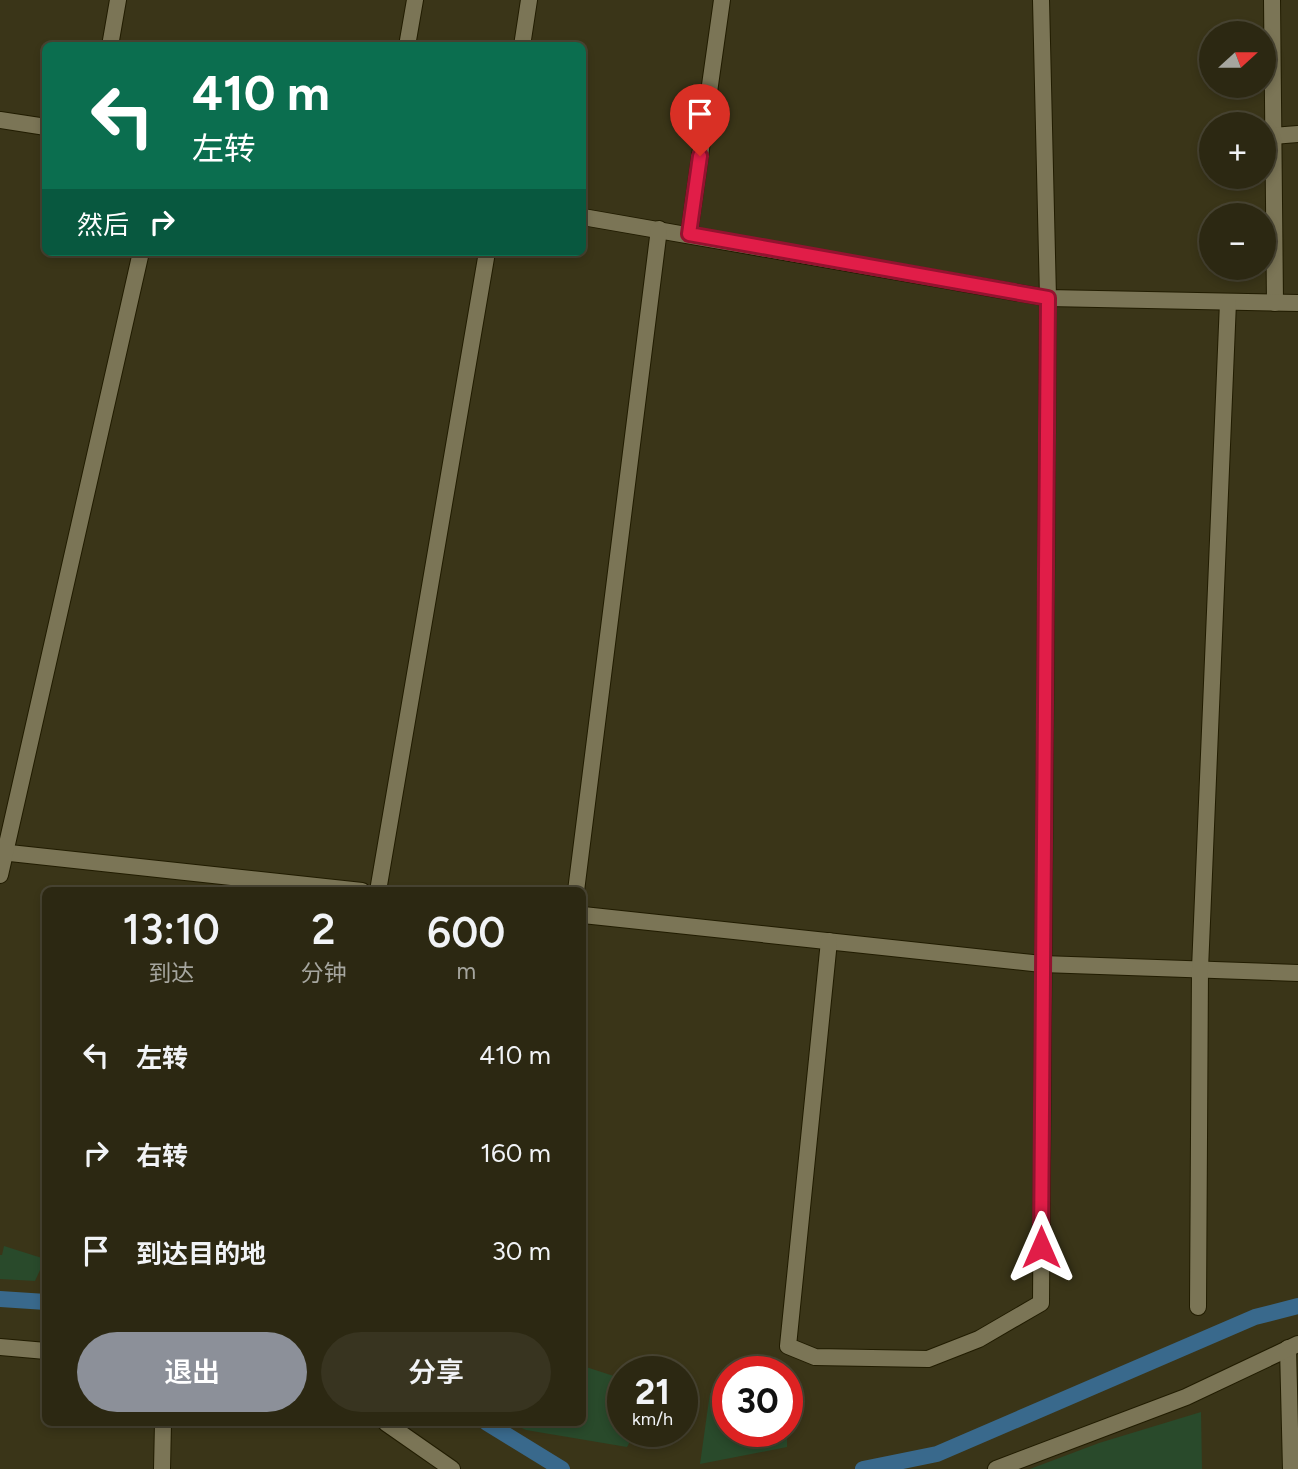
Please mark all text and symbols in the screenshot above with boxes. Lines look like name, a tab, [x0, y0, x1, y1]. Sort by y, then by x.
north arrow	[1199, 21, 1276, 98]
map controls	[1199, 21, 1276, 280]
text: 410 m	[192, 63, 330, 122]
icon: left	[77, 70, 168, 161]
pin	[670, 84, 730, 156]
icon: arrive	[681, 95, 719, 133]
button: +	[1199, 112, 1276, 189]
text: 左转	[192, 130, 256, 168]
icon: right	[143, 203, 181, 241]
button: −	[1199, 203, 1276, 280]
text: 然后	[77, 209, 129, 241]
text: 13:10	[123, 904, 220, 955]
text: 2	[311, 904, 335, 955]
text: 600	[427, 907, 505, 958]
text: m	[456, 957, 476, 985]
text: 到达	[148, 959, 194, 987]
text: 分钟	[300, 959, 346, 987]
icon: left	[77, 1036, 115, 1074]
text: 410 m	[479, 1039, 551, 1071]
text: 左转	[136, 1042, 188, 1074]
icon: right	[77, 1134, 115, 1172]
text: 160 m	[480, 1137, 551, 1169]
text: 右转	[136, 1140, 188, 1172]
position arrow	[1004, 1210, 1078, 1284]
icon: arrive	[77, 1232, 115, 1270]
text: 30 m	[492, 1235, 551, 1267]
text: 到达目的地	[136, 1238, 266, 1270]
button: 退出	[77, 1332, 307, 1412]
button: 分享	[321, 1332, 551, 1412]
speed limit sign: 30	[712, 1356, 803, 1447]
text: 21	[635, 1371, 670, 1413]
text: km/h	[632, 1408, 673, 1430]

